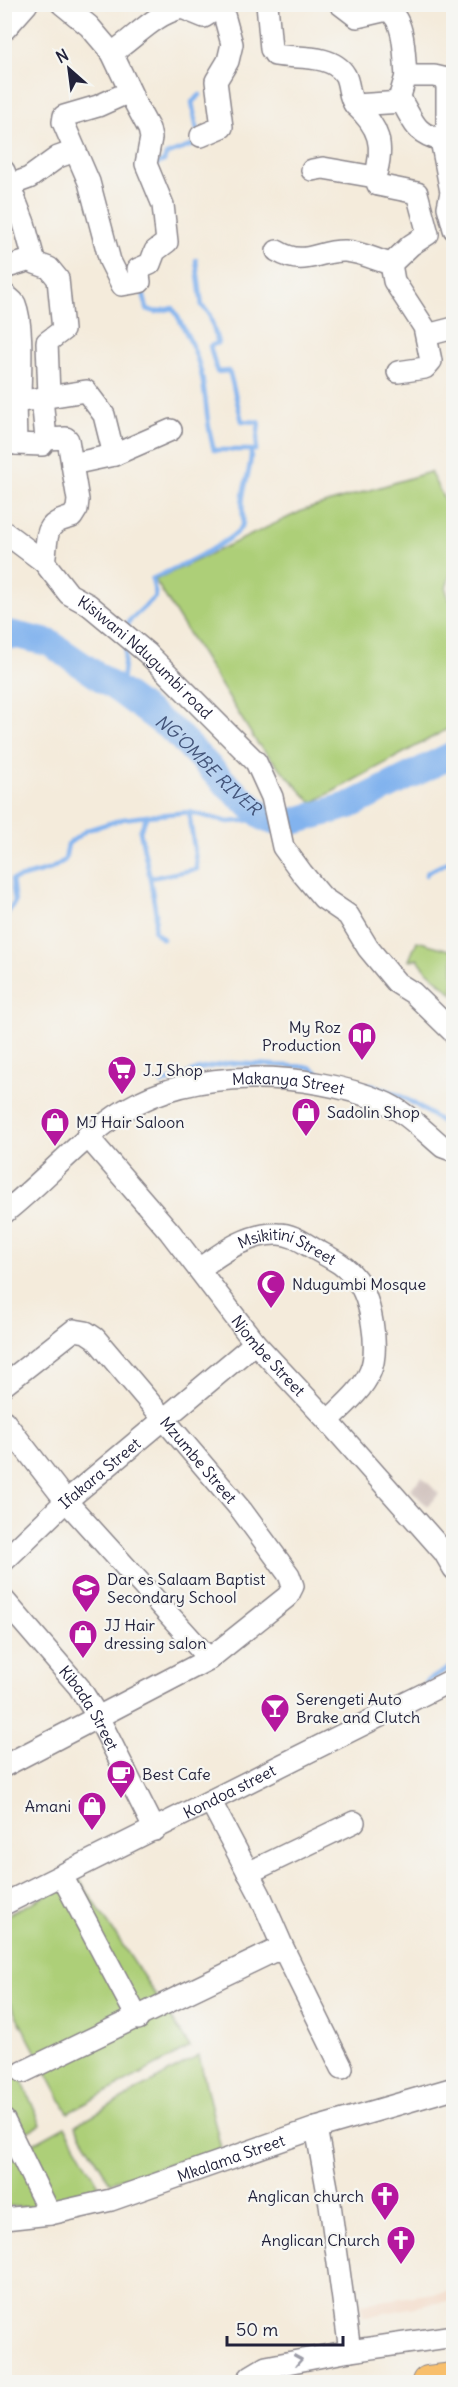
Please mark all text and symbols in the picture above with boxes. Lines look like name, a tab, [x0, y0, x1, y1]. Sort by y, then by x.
north arrow	[39, 39, 99, 99]
text: N	[52, 44, 72, 67]
street label: Kisiwani Ndugumbi road	[75, 591, 217, 723]
water label: NG'OMBE RIVER	[151, 709, 267, 821]
place label: My Roz Production	[262, 1017, 341, 1055]
library icon: My Roz Production	[346, 1020, 378, 1062]
supermarket icon: J.J Shop	[106, 1054, 138, 1096]
place label: J.J Shop	[143, 1060, 203, 1080]
street label: Makanya Street	[231, 1068, 347, 1099]
shop icon: Sadolin Shop	[290, 1096, 322, 1138]
place label: Sadolin Shop	[327, 1102, 420, 1122]
shop icon: MJ Hair Saloon	[39, 1106, 71, 1148]
place label: MJ Hair Saloon	[76, 1112, 184, 1132]
street label: Msikitini Street	[235, 1224, 340, 1269]
mosque icon: Ndugumbi Mosque	[255, 1268, 287, 1310]
place label: Ndugumbi Mosque	[292, 1274, 426, 1294]
street label: Njombe Street	[227, 1311, 310, 1401]
street label: Mzumbe Street	[156, 1412, 242, 1508]
street label: Ifakara Street	[54, 1433, 145, 1513]
place label: Dar es Salaam Baptist Secondary School	[107, 1569, 266, 1607]
school or university icon: Dar es Salaam Baptist Secondary School	[70, 1572, 102, 1614]
place label: JJ Hair dressing salon	[104, 1615, 206, 1653]
shop icon: JJ Hair dressing salon	[67, 1618, 99, 1660]
street label: Kibada Street	[55, 1661, 123, 1754]
place label: Serengeti Auto Brake and Clutch	[296, 1689, 420, 1727]
bar icon: Serengeti Auto Brake and Clutch	[259, 1692, 291, 1734]
cafe icon: Best Cafe	[105, 1758, 137, 1800]
street label: Kondoa street	[180, 1760, 279, 1823]
place label: Best Cafe	[142, 1764, 211, 1784]
shop icon: Amani	[76, 1790, 108, 1832]
place label: Amani	[25, 1796, 71, 1816]
street label: Mkalama Street	[175, 2130, 288, 2186]
church icon: Anglican church	[369, 2180, 401, 2222]
place label: Anglican church	[248, 2186, 364, 2206]
church icon: Anglican Church	[385, 2224, 417, 2266]
place label: Anglican Church	[261, 2230, 380, 2250]
scale bar	[227, 2309, 342, 2347]
text: 50 m	[236, 2318, 278, 2341]
one-way arrow	[292, 2354, 302, 2367]

